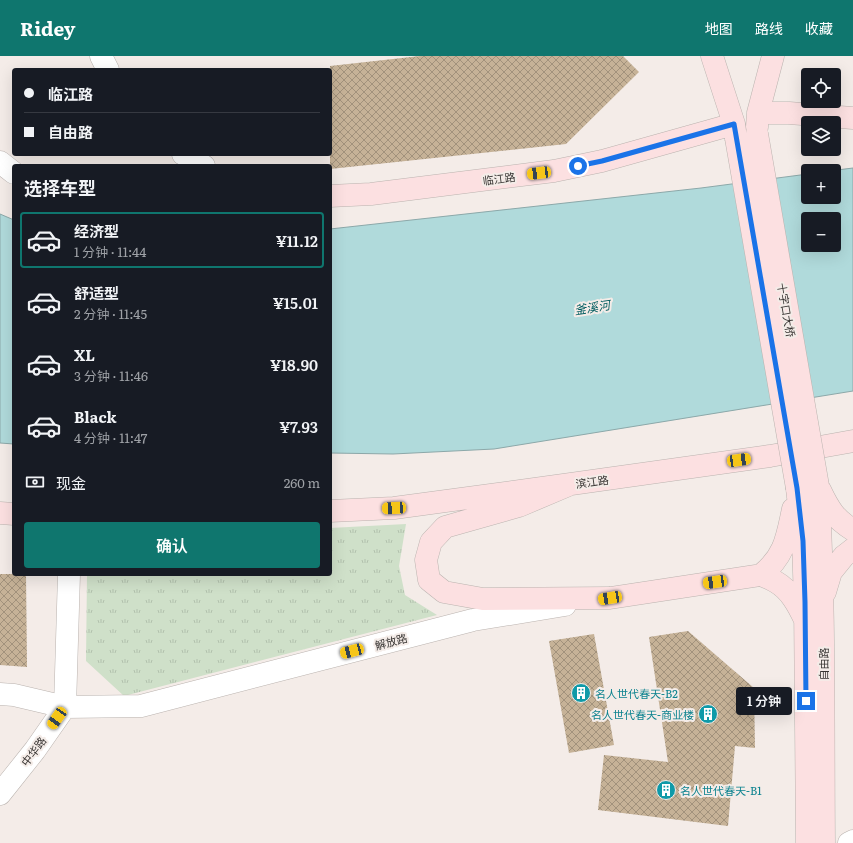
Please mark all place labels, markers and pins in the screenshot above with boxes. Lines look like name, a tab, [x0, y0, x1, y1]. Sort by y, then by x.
building icon: 名人世代春天-B2	[570, 682, 592, 704]
place label: 名人世代春天-B2	[595, 685, 678, 701]
building icon: 名人世代春天-商业楼	[697, 703, 719, 725]
place label: 名人世代春天-商业楼	[591, 706, 694, 722]
building icon: 名人世代春天-B1	[655, 779, 677, 801]
place label: 名人世代春天-B1	[680, 782, 762, 798]

